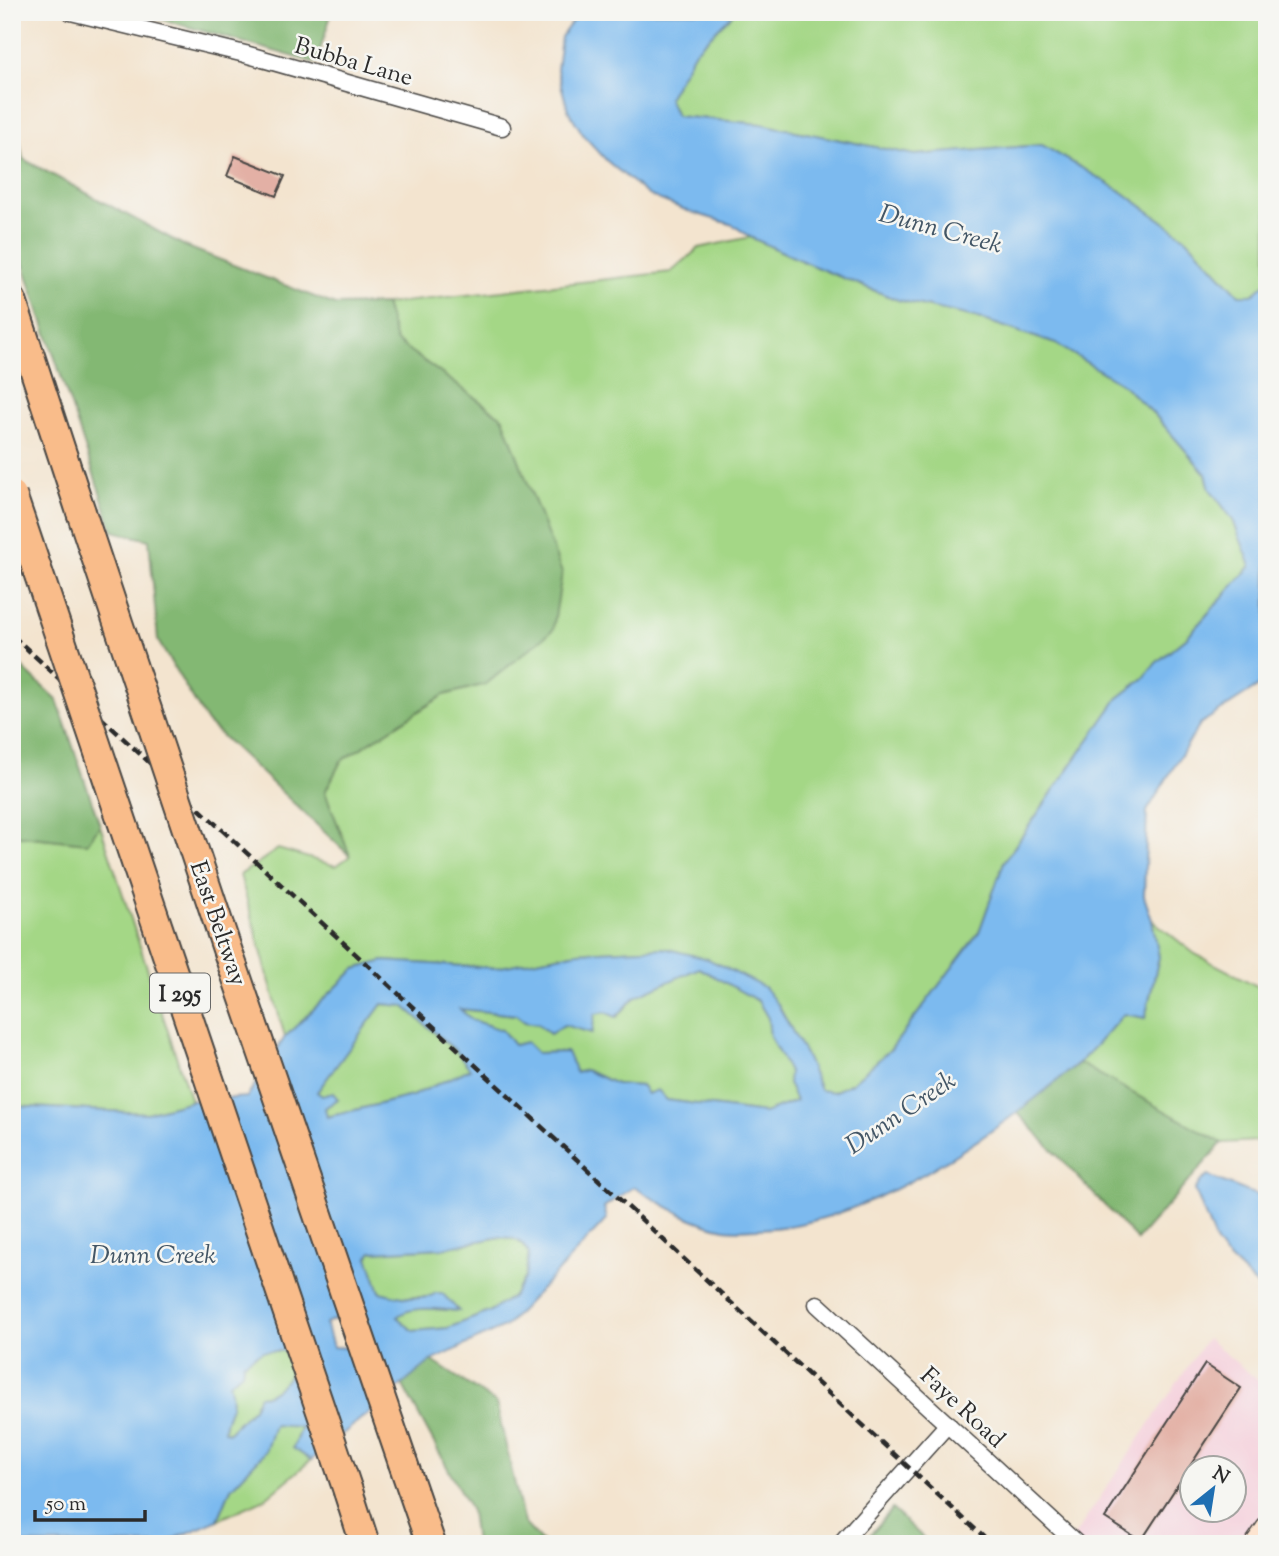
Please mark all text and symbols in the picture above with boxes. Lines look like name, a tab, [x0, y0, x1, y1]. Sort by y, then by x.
street label: Bubba Lane	[290, 30, 417, 96]
water label: Dunn Creek	[875, 196, 1006, 265]
street label: East Beltway	[180, 857, 254, 991]
road number: I 295	[150, 974, 210, 1012]
water label: Dunn Creek	[839, 1063, 964, 1165]
water label: Dunn Creek	[90, 1238, 216, 1275]
street label: Faye Road	[911, 1360, 1012, 1457]
north arrow	[1178, 1454, 1248, 1524]
text: N	[1207, 1461, 1234, 1492]
scale bar	[35, 1479, 145, 1523]
text: 50 m	[45, 1490, 86, 1520]

